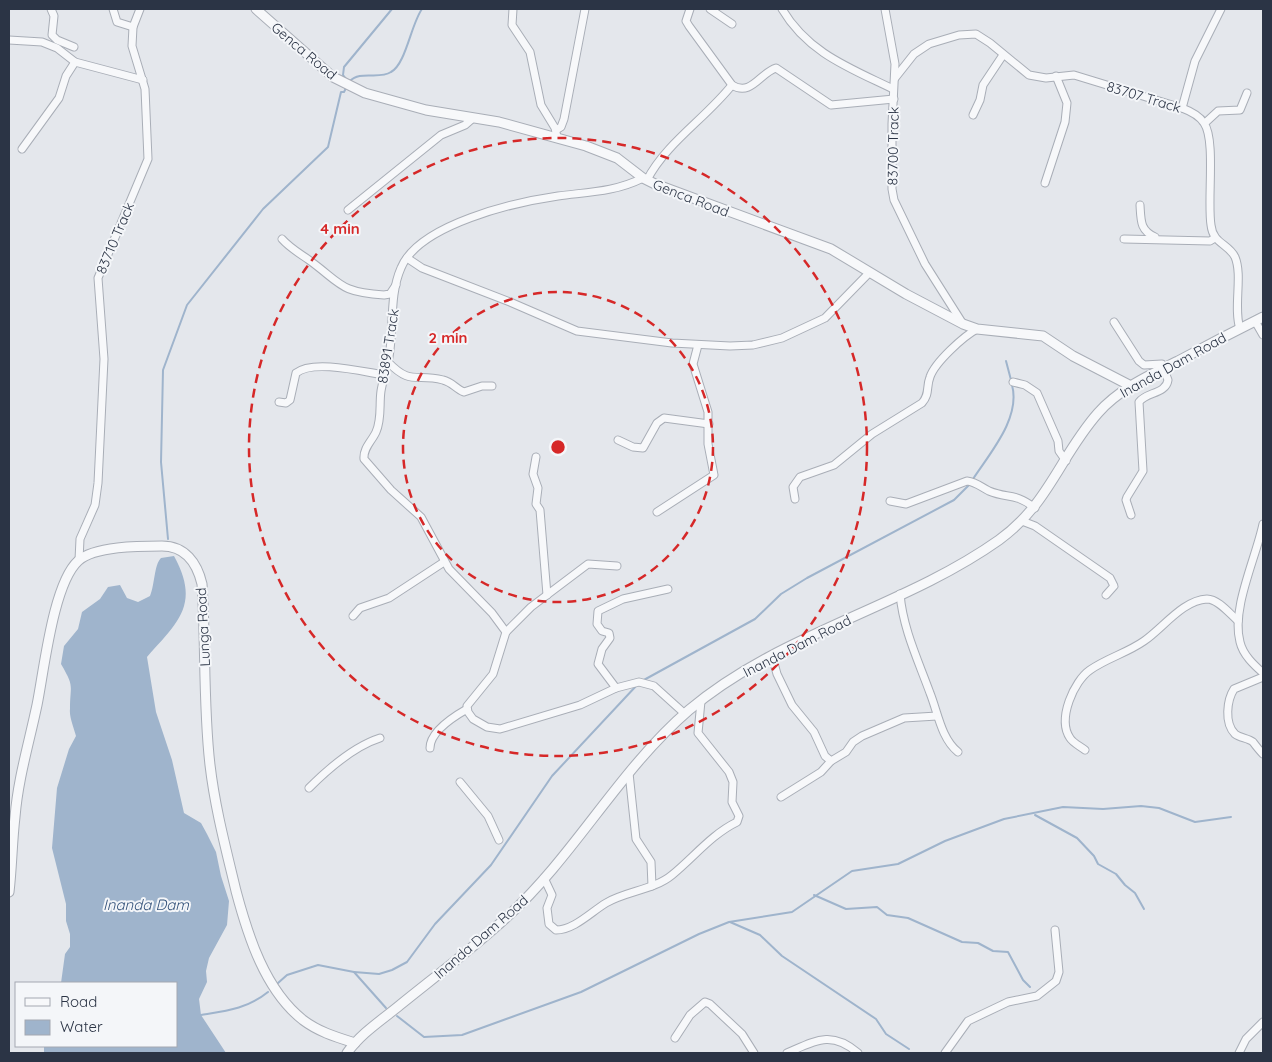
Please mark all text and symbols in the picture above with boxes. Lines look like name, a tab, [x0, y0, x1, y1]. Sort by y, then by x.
street label: Genca Road	[268, 18, 340, 84]
street label: 83707 Track	[1105, 77, 1183, 117]
street label: 83700 Track	[883, 107, 903, 185]
street label: Genca Road	[650, 175, 732, 221]
street label: 83710 Track	[92, 199, 138, 277]
text: 4 min	[320, 219, 360, 238]
street label: 83891 Track	[373, 307, 403, 385]
text: 2 min	[428, 328, 468, 347]
street label: Inanda Dam Road	[1117, 328, 1229, 402]
centre of rings	[549, 438, 567, 456]
street label: Lunga Road	[192, 587, 214, 667]
street label: Inanda Dam Road	[740, 611, 854, 681]
street label: Inanda Dam Road	[430, 891, 532, 983]
water label: Inanda Dam	[103, 895, 189, 914]
legend	[15, 982, 178, 1047]
text: Road	[60, 992, 97, 1011]
text: Water	[60, 1017, 103, 1036]

